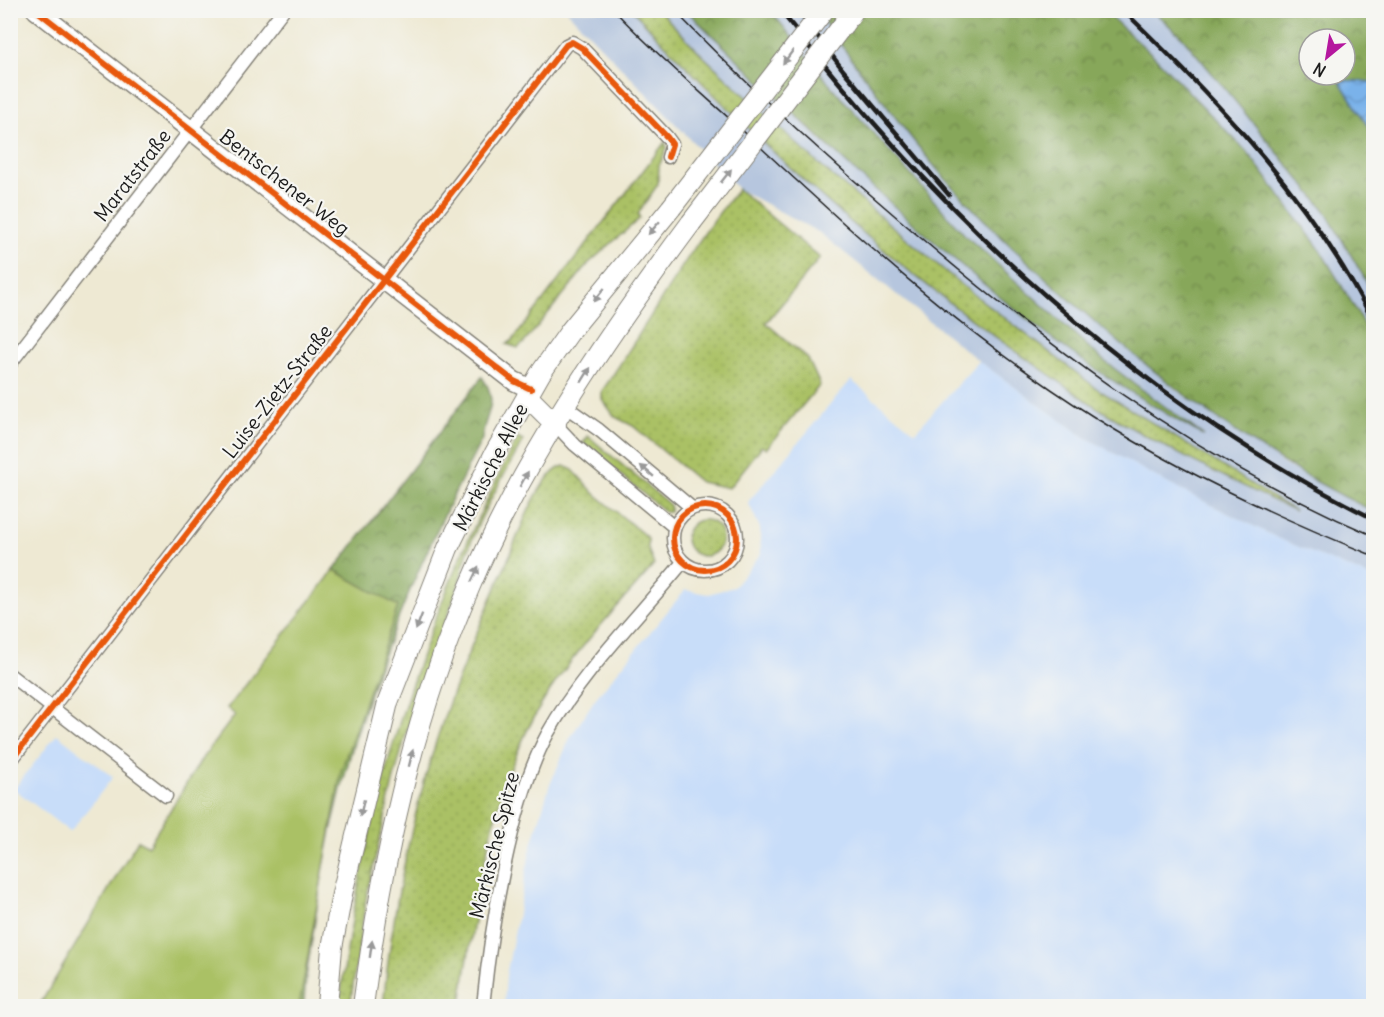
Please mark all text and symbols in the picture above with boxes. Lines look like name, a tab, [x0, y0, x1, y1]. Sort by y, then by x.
north arrow	[1297, 27, 1357, 87]
one-way arrow	[782, 49, 794, 64]
text: N	[1310, 59, 1329, 81]
street label: Bentschener Weg	[215, 123, 355, 241]
street label: Maratstraße	[88, 124, 176, 226]
one-way arrow	[720, 169, 732, 184]
one-way arrow	[647, 220, 660, 236]
one-way arrow	[593, 287, 606, 303]
street label: Luise-Zietz-Straße	[217, 319, 337, 463]
one-way arrow	[581, 367, 592, 383]
street label: Märkische Allee	[447, 399, 533, 535]
one-way arrow	[639, 464, 655, 477]
one-way arrow	[518, 471, 528, 488]
one-way arrow	[471, 566, 480, 583]
one-way arrow	[413, 613, 423, 631]
one-way arrow	[406, 749, 416, 767]
street label: Märkische Spitze	[464, 769, 524, 921]
one-way arrow	[357, 799, 367, 818]
one-way arrow	[366, 939, 375, 958]

